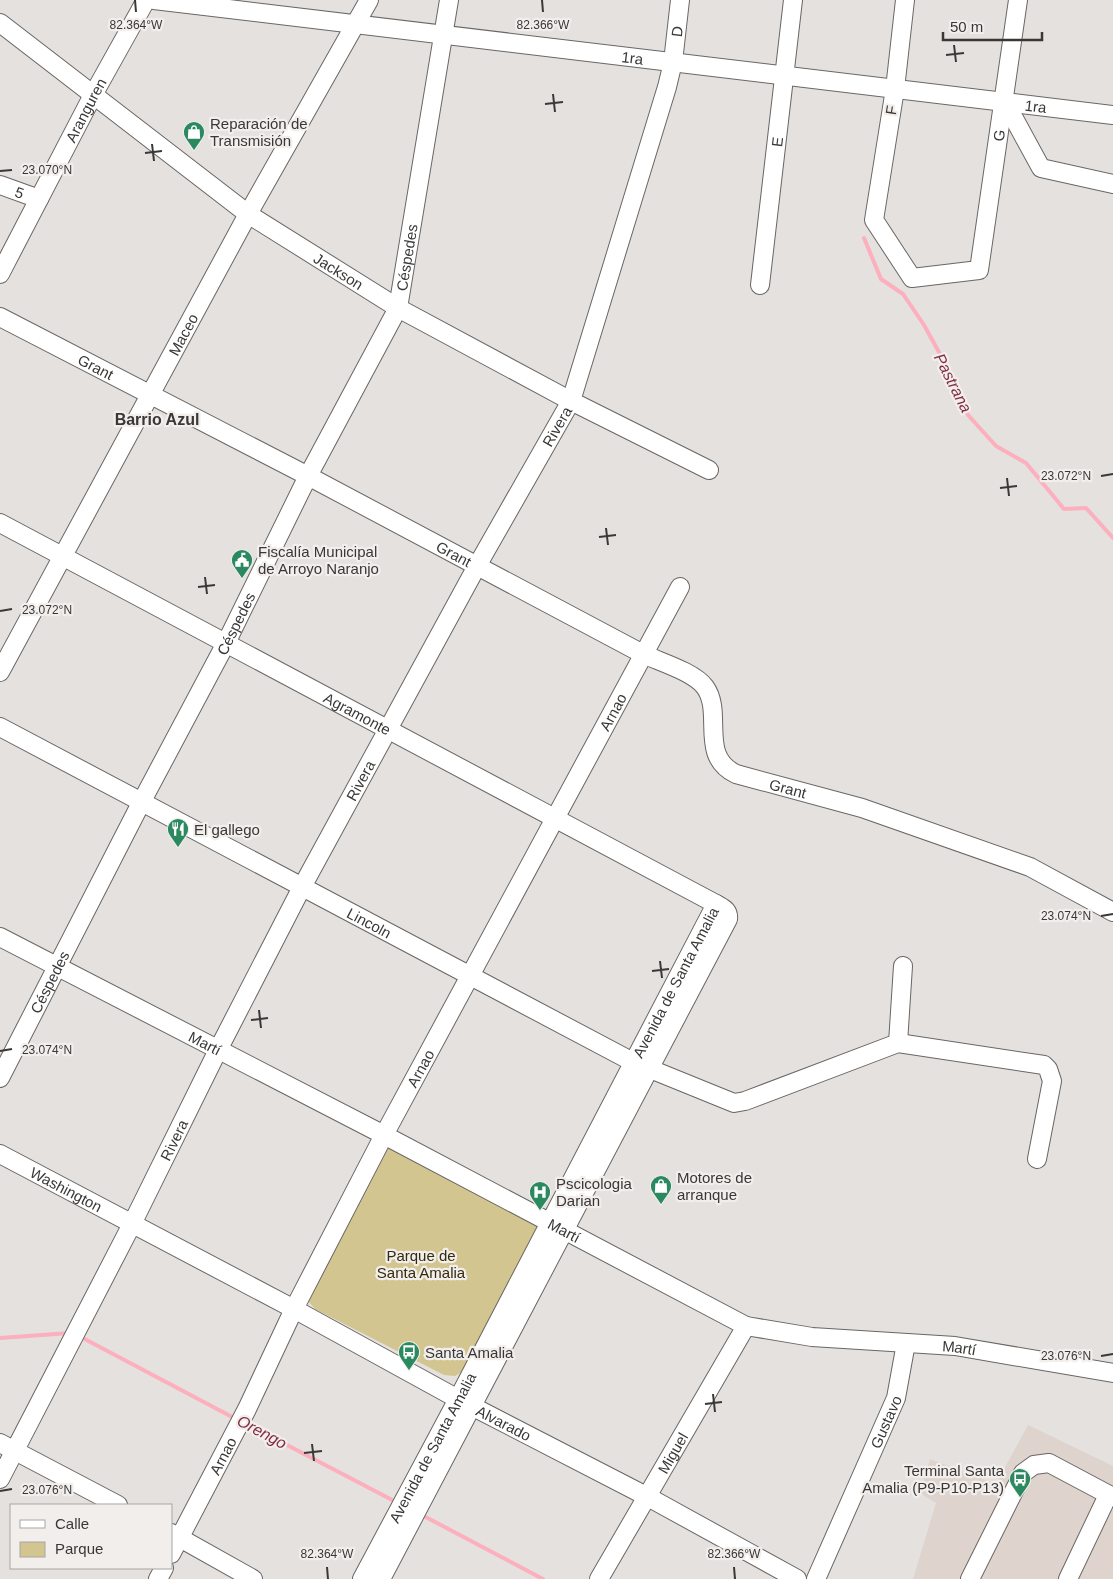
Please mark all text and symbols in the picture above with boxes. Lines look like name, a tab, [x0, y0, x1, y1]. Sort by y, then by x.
scale bar	[943, 10, 1042, 42]
text: 82.364°W	[110, 18, 163, 32]
text: 82.366°W	[517, 18, 570, 32]
text: 50 m	[950, 18, 983, 35]
street label: D	[667, 25, 686, 38]
street label: 1ra	[621, 48, 645, 67]
street label: Aranguren	[62, 75, 109, 145]
street label: 1ra	[1024, 96, 1048, 116]
street label: F	[882, 104, 900, 116]
place label: Reparación de Transmisión	[210, 115, 308, 149]
shop icon: Reparación de Transmisión	[182, 120, 206, 151]
street label: G	[989, 128, 1008, 142]
street label: E	[768, 136, 786, 148]
text: 23.070°N	[22, 163, 72, 177]
street label: 5	[13, 183, 27, 202]
street label: Céspedes	[392, 223, 420, 292]
street label: Jackson	[311, 249, 366, 293]
street label: Maceo	[165, 310, 201, 358]
street label: Grant	[75, 350, 117, 383]
water label: Pastrana	[931, 351, 975, 415]
street label: Rivera	[538, 403, 575, 449]
district label: Barrio Azul	[115, 411, 199, 428]
text: 23.072°N	[1041, 469, 1091, 483]
street label: Grant	[433, 537, 475, 570]
place label: Fiscalía Municipal de Arroyo Naranjo	[258, 543, 379, 577]
public building icon: Fiscalía Municipal de Arroyo Naranjo	[230, 548, 254, 579]
street label: Céspedes	[213, 589, 258, 658]
text: 23.072°N	[22, 603, 72, 617]
street label: Agramonte	[321, 689, 394, 738]
street label: Arnao	[596, 690, 630, 734]
street label: Rivera	[342, 757, 378, 804]
street label: Grant	[768, 775, 809, 801]
restaurant icon: El gallego	[166, 817, 190, 848]
place label: El gallego	[194, 821, 260, 838]
street label: Avenida de Santa Amalia	[629, 903, 722, 1060]
street label: Lincoln	[344, 904, 394, 941]
text: 23.074°N	[1041, 909, 1091, 923]
street label: Céspedes	[26, 948, 72, 1016]
street label: Martí	[186, 1027, 225, 1059]
text: 23.074°N	[22, 1043, 72, 1057]
street label: Arnao	[403, 1047, 437, 1090]
street label: Rivera	[156, 1116, 191, 1163]
street label: Washington	[28, 1163, 105, 1215]
place label: Motores de arranque	[677, 1169, 752, 1203]
shop icon: Motores de arranque	[649, 1174, 673, 1205]
place label: Pscicologia Darian	[556, 1175, 633, 1209]
hospital icon: Pscicologia Darian	[528, 1180, 552, 1211]
street label: Martí	[545, 1215, 584, 1246]
park label: Parque de Santa Amalia	[377, 1247, 466, 1281]
street label: Martí	[942, 1337, 979, 1358]
bus stop icon: Santa Amalia	[397, 1340, 421, 1371]
place label: Santa Amalia	[425, 1344, 514, 1361]
text: 23.076°N	[1041, 1349, 1091, 1363]
street label: Avenida de Santa Amalia	[385, 1369, 479, 1525]
street label: Gustavo	[866, 1393, 905, 1451]
street label: Alvarado	[474, 1402, 534, 1444]
water label: Orengo	[234, 1412, 290, 1452]
street label: Miguel	[654, 1429, 691, 1476]
street label: Arnao	[206, 1434, 239, 1477]
place label: Terminal Santa Amalia (P9-P10-P13)	[862, 1462, 1005, 1496]
bus stop icon: Terminal Santa Amalia (P9-P10-P13)	[1008, 1467, 1032, 1498]
text: 23.076°N	[22, 1483, 72, 1497]
legend	[10, 1504, 172, 1569]
text: Calle	[55, 1515, 89, 1532]
text: Parque	[55, 1540, 103, 1557]
text: 82.364°W	[301, 1547, 354, 1561]
text: 82.366°W	[708, 1547, 761, 1561]

